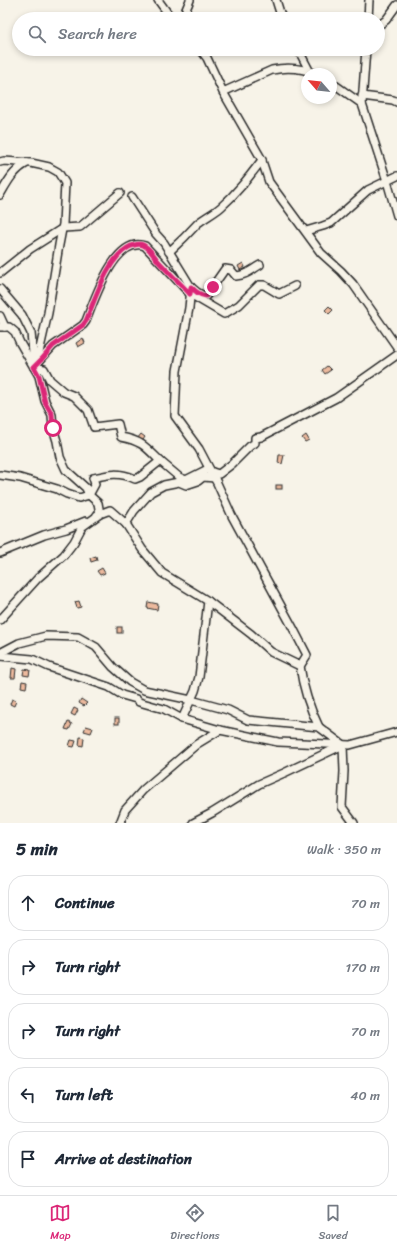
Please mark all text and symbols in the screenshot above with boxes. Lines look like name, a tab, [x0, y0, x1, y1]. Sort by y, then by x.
search box	[12, 12, 385, 56]
text: Search here	[58, 21, 137, 47]
icon: search	[26, 23, 48, 45]
north arrow	[301, 68, 337, 104]
route end	[204, 278, 222, 296]
route start	[44, 419, 62, 437]
text: 5 min	[16, 834, 58, 864]
text: Walk · 350 m	[307, 838, 381, 861]
text: Continue	[55, 890, 115, 916]
icon: ahead	[17, 892, 39, 914]
text: 70 m	[351, 892, 380, 915]
text: Turn right	[55, 954, 120, 980]
icon: right	[17, 956, 39, 978]
text: 170 m	[345, 956, 380, 979]
text: Turn right	[55, 1018, 120, 1044]
icon: right	[17, 1020, 39, 1042]
text: 70 m	[351, 1020, 380, 1043]
text: Turn left	[55, 1082, 113, 1108]
icon: left	[17, 1084, 39, 1106]
text: 40 m	[350, 1084, 380, 1107]
text: Arrive at destination	[55, 1146, 192, 1172]
icon: arrive	[17, 1148, 39, 1170]
tab: Map	[49, 1202, 71, 1245]
tab: Directions	[170, 1202, 220, 1245]
tab: Saved	[319, 1202, 348, 1245]

